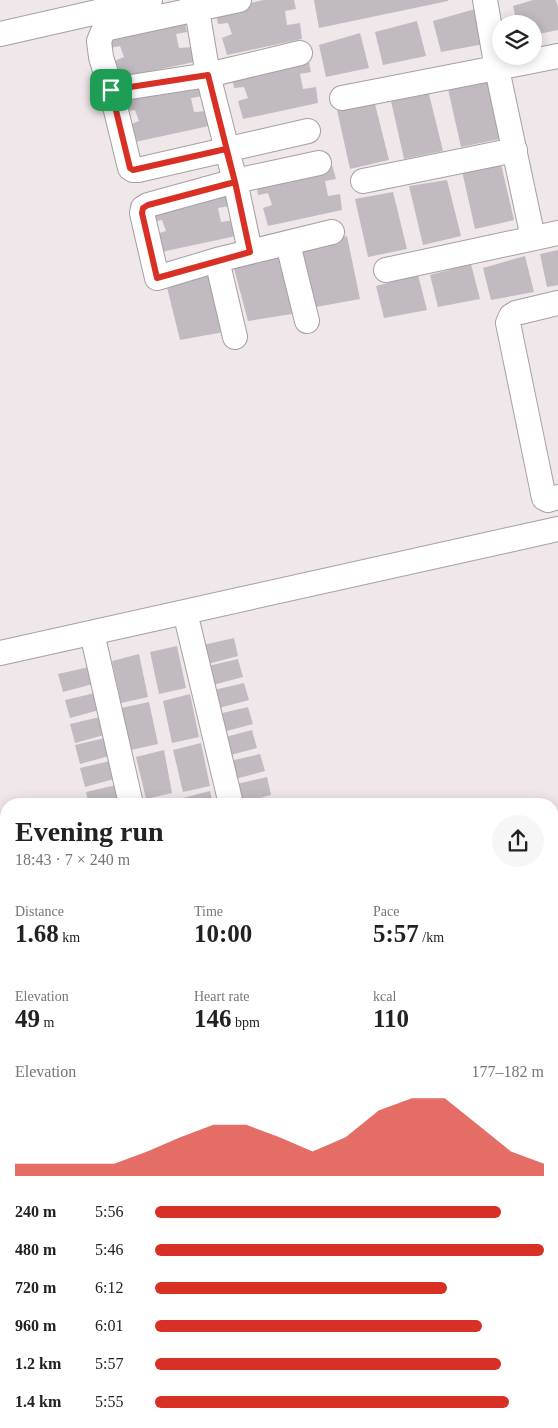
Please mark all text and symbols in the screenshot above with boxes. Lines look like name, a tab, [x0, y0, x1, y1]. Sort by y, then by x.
map controls	[492, 15, 542, 65]
button: layers	[492, 15, 542, 65]
pin	[90, 69, 132, 111]
icon: arrive	[97, 76, 125, 104]
button: share	[492, 815, 544, 867]
text: Evening run	[15, 816, 164, 847]
text: 18:43 · 7 × 240 m	[15, 851, 130, 868]
text: Distance	[15, 904, 64, 919]
text: Time	[194, 904, 223, 919]
text: Pace	[373, 904, 399, 919]
text: 1.68	[15, 920, 59, 947]
text: 10:00	[194, 920, 252, 947]
text: 5:57	[373, 920, 419, 947]
text: km	[59, 930, 80, 945]
text: /km	[419, 930, 444, 945]
text: Elevation	[15, 989, 69, 1004]
text: Heart rate	[194, 989, 250, 1004]
text: kcal	[373, 989, 396, 1004]
text: 49	[15, 1005, 40, 1032]
text: 146	[194, 1005, 232, 1032]
text: 110	[373, 1005, 409, 1032]
text: m	[40, 1015, 54, 1030]
text: bpm	[232, 1015, 260, 1030]
text: Elevation	[15, 1063, 76, 1080]
text: 177–182 m	[472, 1063, 544, 1080]
text: 240 m	[15, 1203, 56, 1220]
text: 5:56	[95, 1203, 123, 1220]
text: 480 m	[15, 1241, 56, 1258]
text: 5:46	[95, 1241, 123, 1258]
text: 720 m	[15, 1279, 56, 1296]
text: 6:12	[95, 1279, 123, 1296]
text: 960 m	[15, 1317, 56, 1334]
text: 6:01	[95, 1317, 123, 1334]
text: 1.2 km	[15, 1355, 61, 1372]
text: 5:57	[95, 1355, 123, 1372]
text: 1.4 km	[15, 1393, 61, 1410]
text: 5:55	[95, 1393, 123, 1410]

